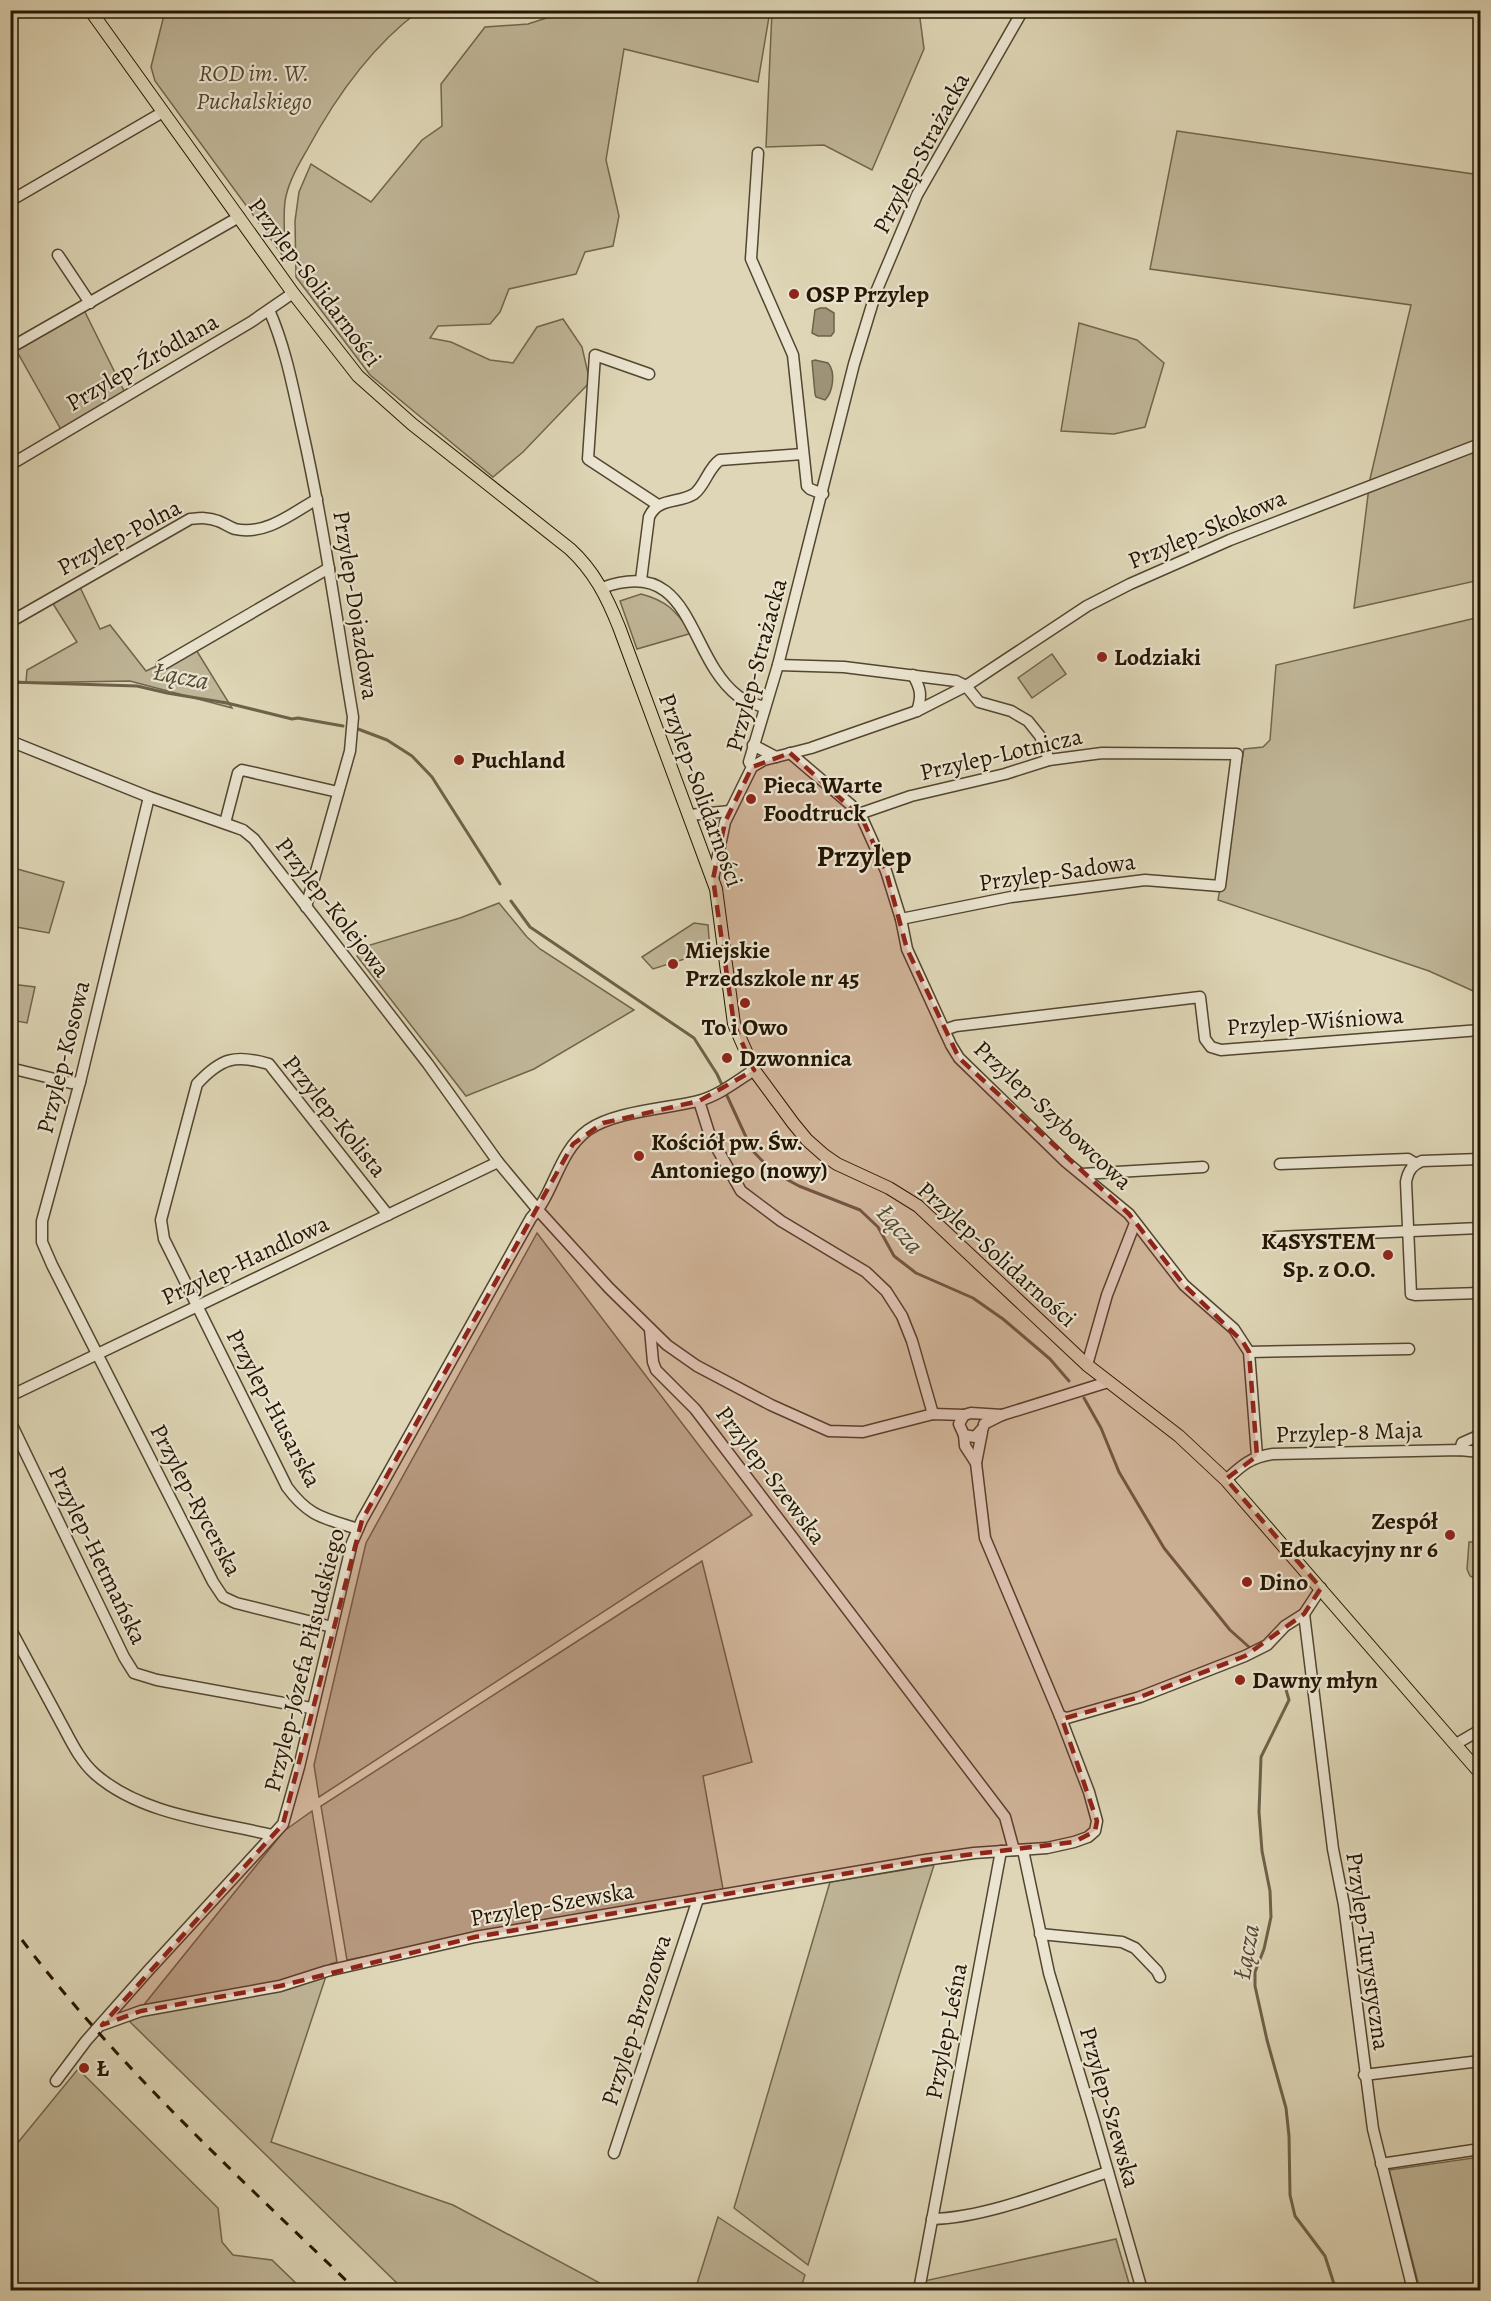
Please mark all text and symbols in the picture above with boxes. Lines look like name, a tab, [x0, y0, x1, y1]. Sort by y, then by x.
park label: ROD im. W. Puchalskiego	[196, 57, 312, 117]
street label: Przylep-Strażacka	[865, 66, 977, 239]
street label: Przylep-Solidarności	[241, 191, 389, 373]
place label: OSP Przylep	[806, 278, 929, 310]
marker: OSP Przylep	[787, 287, 801, 301]
street label: Przylep-Źródlana	[60, 305, 225, 419]
street label: Przylep-Skokowa	[1123, 481, 1292, 577]
street label: Przylep-Polna	[51, 491, 187, 583]
street label: Przylep-Dojazdowa	[325, 508, 387, 703]
street label: Przylep-Strażacka	[717, 574, 795, 755]
place label: Lodziaki	[1114, 641, 1201, 673]
marker: Lodziaki	[1095, 650, 1109, 664]
water label: Łącza	[150, 653, 212, 699]
street label: Przylep-Solidarności	[651, 689, 751, 891]
street label: Przylep-Lotnicza	[917, 720, 1086, 788]
place label: Puchland	[471, 744, 566, 776]
marker: Puchland	[452, 753, 466, 767]
place label: Pieca Warte Foodtruck	[763, 769, 883, 829]
marker: Pieca Warte Foodtruck	[744, 792, 758, 806]
street label: Przylep-Kolejowa	[268, 830, 398, 984]
district label: Przylep	[816, 836, 912, 876]
street label: Przylep-Sadowa	[977, 845, 1138, 899]
place label: Miejskie Przedszkole nr 45	[685, 934, 859, 994]
marker: Miejskie Przedszkole nr 45	[666, 957, 680, 971]
street label: Przylep-Kosowa	[29, 976, 98, 1137]
marker: To i Owo	[738, 996, 752, 1010]
street label: Przylep-Wiśniowa	[1225, 999, 1405, 1043]
place label: To i Owo	[702, 1011, 788, 1043]
street label: Przylep-Szybowcowa	[967, 1033, 1140, 1198]
place label: Dzwonnica	[739, 1042, 852, 1074]
street label: Przylep-Kolista	[276, 1048, 395, 1185]
marker: Dzwonnica	[720, 1051, 734, 1065]
place label: Kościół pw. Św. Antoniego (nowy)	[650, 1126, 828, 1186]
marker: Kościół pw. Św. Antoniego (nowy)	[632, 1149, 646, 1163]
street label: Przylep-Solidarności	[910, 1174, 1084, 1334]
water label: Łącza	[868, 1196, 932, 1262]
street label: Przylep-Handlowa	[156, 1207, 335, 1313]
place label: K4SYSTEM Sp. z O.O.	[1261, 1225, 1376, 1285]
marker: K4SYSTEM Sp. z O.O.	[1381, 1248, 1395, 1262]
street label: Przylep-Husarska	[219, 1323, 330, 1493]
street label: Przylep-Szewska	[708, 1399, 834, 1552]
street label: Przylep-8 Maja	[1275, 1413, 1424, 1451]
street label: Przylep-Rycerska	[142, 1418, 250, 1582]
street label: Przylep-Hetmańska	[41, 1460, 155, 1650]
place label: Zespół Edukacyjny nr 6	[1279, 1505, 1439, 1565]
street label: Przylep-Józefa Piłsudskiego	[256, 1525, 352, 1795]
marker: Zespół Edukacyjny nr 6	[1443, 1528, 1457, 1542]
place label: Dino	[1259, 1566, 1308, 1598]
marker: Dino	[1240, 1575, 1254, 1589]
place label: Dawny młyn	[1252, 1664, 1378, 1696]
marker: Dawny młyn	[1233, 1673, 1247, 1687]
street label: Przylep-Turystyczna	[1338, 1850, 1398, 2053]
street label: Przylep-Szewska	[467, 1874, 637, 1934]
water label: Łącza	[1224, 1921, 1268, 1983]
street label: Przylep-Brzozowa	[593, 1930, 679, 2110]
street label: Przylep-Leśna	[917, 1959, 975, 2102]
street label: Przylep-Szewska	[1072, 2023, 1148, 2192]
place label: Ł	[96, 2052, 110, 2084]
marker: Ł	[77, 2061, 91, 2075]

